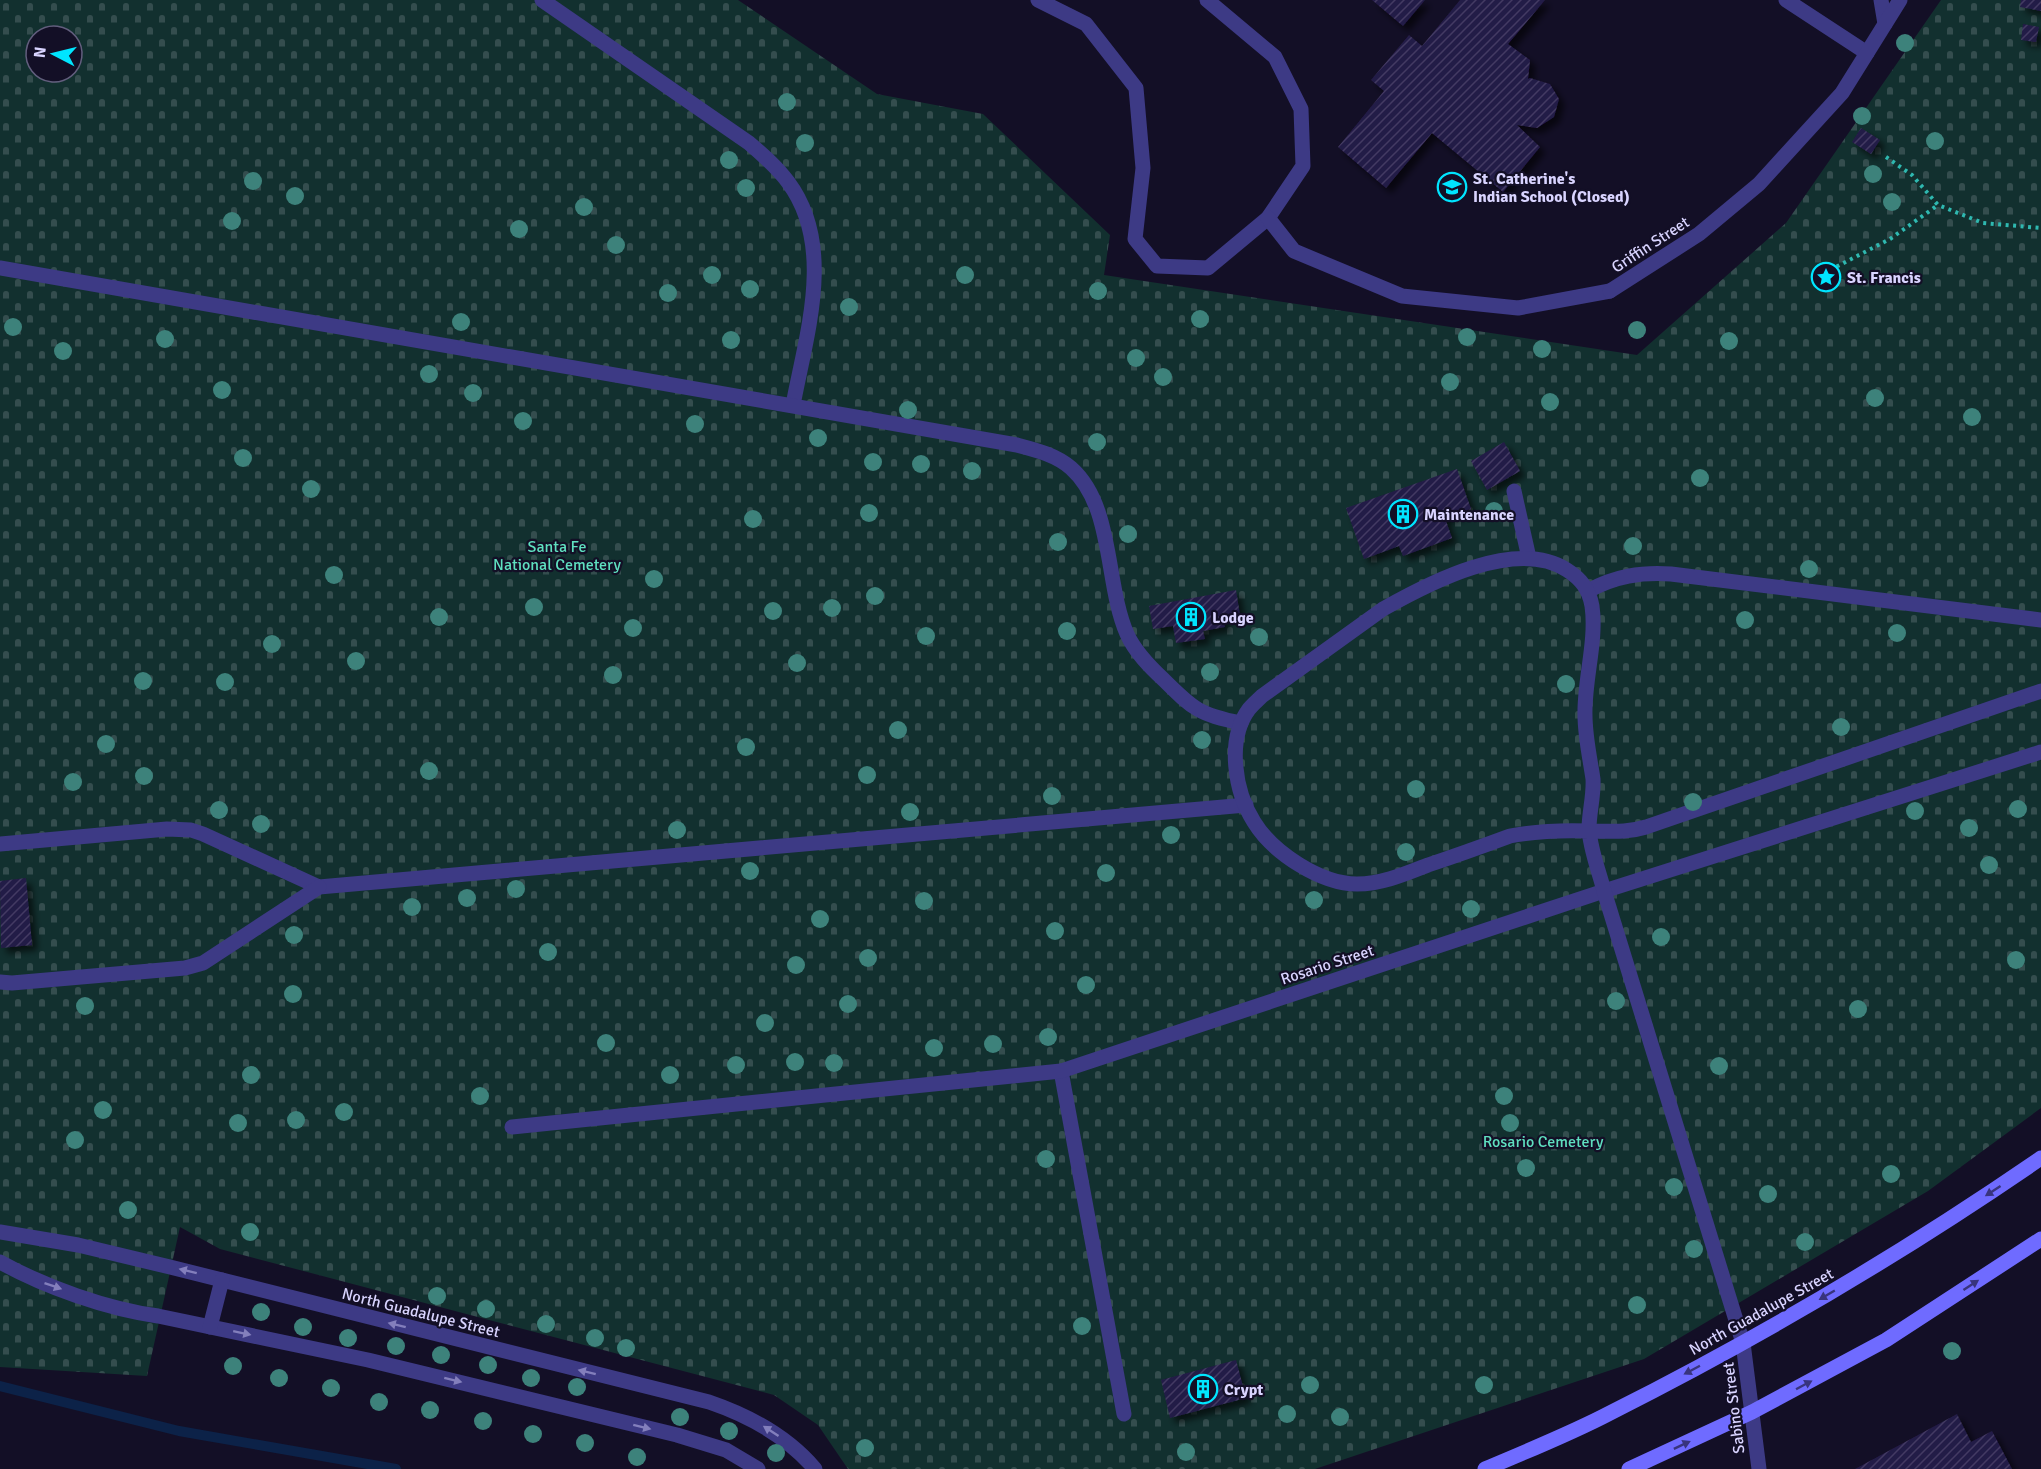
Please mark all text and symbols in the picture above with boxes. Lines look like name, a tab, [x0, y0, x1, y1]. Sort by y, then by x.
north arrow	[24, 24, 84, 84]
text: N	[30, 46, 51, 59]
place label: St. Catherine's Indian School (Closed)	[1473, 169, 1630, 207]
school or university icon: St. Catherine's Indian School (Closed)	[1436, 171, 1468, 203]
street label: Griffin Street	[1608, 212, 1694, 277]
place icon: St. Francis	[1810, 261, 1842, 293]
place label: St. Francis	[1847, 268, 1921, 288]
building icon: Maintenance	[1387, 498, 1419, 530]
place label: Maintenance	[1424, 505, 1514, 525]
park label: Santa Fe National Cemetery	[493, 537, 621, 575]
building icon: Lodge	[1175, 601, 1207, 633]
place label: Lodge	[1212, 608, 1254, 628]
street label: Rosario Street	[1278, 940, 1377, 989]
park label: Rosario Cemetery	[1483, 1132, 1604, 1152]
one-way arrow	[1985, 1185, 2001, 1197]
street label: North Guadalupe Street	[1686, 1264, 1837, 1360]
one-way arrow	[179, 1266, 197, 1276]
one-way arrow	[1963, 1280, 1979, 1291]
one-way arrow	[44, 1282, 62, 1292]
street label: North Guadalupe Street	[340, 1284, 502, 1342]
one-way arrow	[1819, 1290, 1836, 1300]
one-way arrow	[388, 1320, 407, 1330]
one-way arrow	[232, 1329, 251, 1339]
street label: Sabino Street	[1718, 1361, 1750, 1455]
one-way arrow	[1683, 1365, 1700, 1375]
one-way arrow	[577, 1367, 596, 1377]
building icon: Crypt	[1187, 1373, 1219, 1405]
one-way arrow	[443, 1376, 462, 1386]
place label: Crypt	[1224, 1380, 1263, 1400]
one-way arrow	[1795, 1380, 1812, 1390]
one-way arrow	[633, 1422, 651, 1432]
one-way arrow	[763, 1426, 779, 1437]
one-way arrow	[1674, 1440, 1691, 1449]

